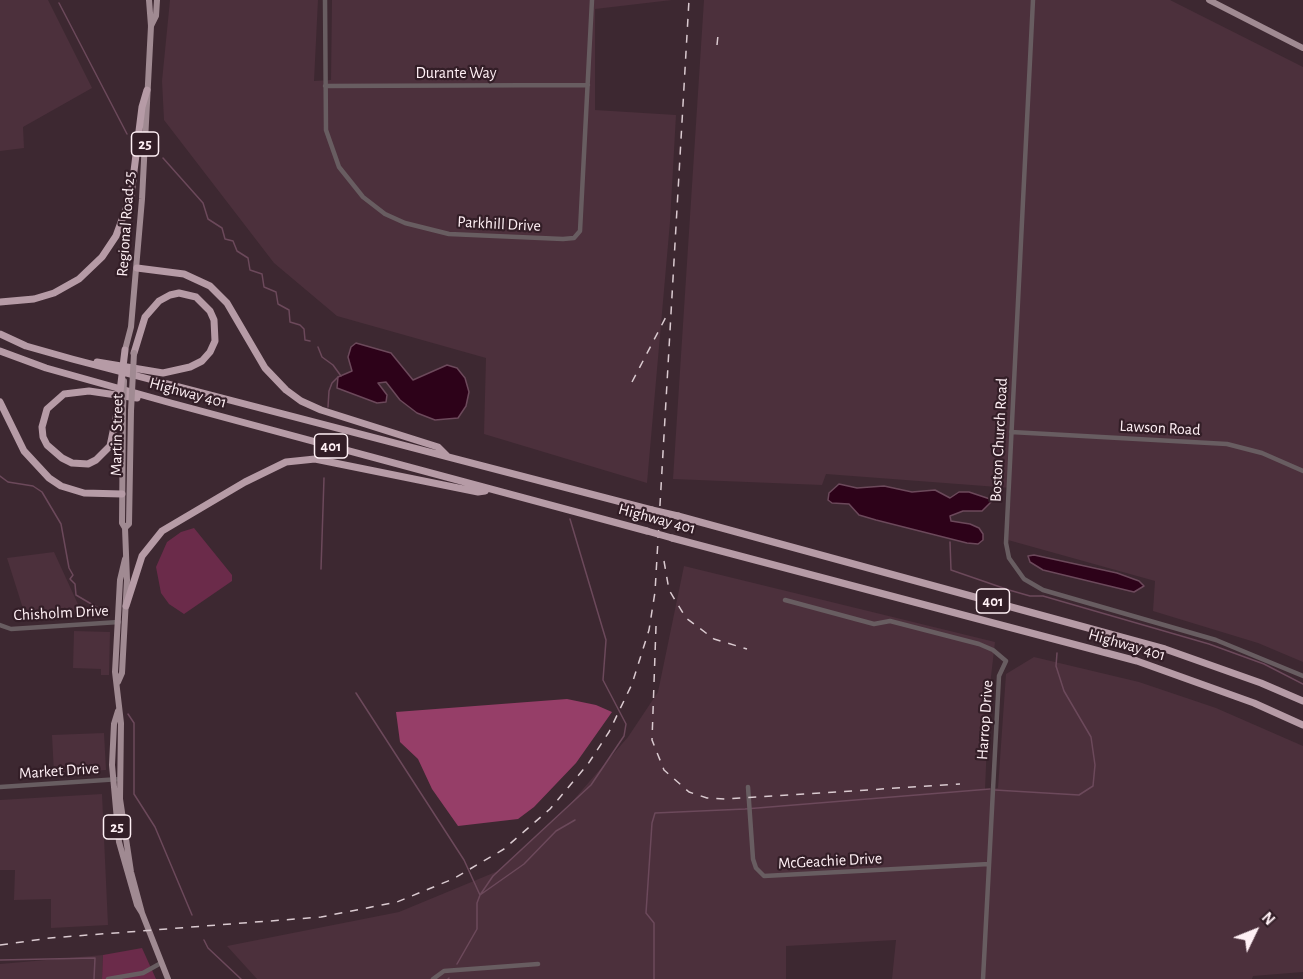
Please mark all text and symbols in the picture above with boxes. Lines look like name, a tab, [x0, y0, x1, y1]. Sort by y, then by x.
street label: Durante Way	[415, 63, 497, 83]
road number: 25	[132, 132, 158, 156]
street label: Regional Road 25	[113, 171, 139, 277]
street label: Parkhill Drive	[457, 212, 541, 236]
street label: Highway 401	[147, 373, 229, 413]
street label: Boston Church Road	[986, 377, 1012, 503]
street label: Martin Street	[107, 394, 127, 476]
street label: Lawson Road	[1119, 416, 1201, 440]
road number: 401	[314, 434, 348, 458]
street label: Highway 401	[616, 499, 698, 539]
road number: 401	[976, 589, 1010, 613]
street label: Chisholm Drive	[13, 601, 109, 625]
street label: Highway 401	[1086, 625, 1168, 665]
street label: Harrop Drive	[973, 679, 997, 761]
street label: Market Drive	[18, 759, 100, 783]
road number: 25	[104, 815, 130, 839]
street label: McGeachie Drive	[777, 849, 883, 873]
north arrow	[1225, 901, 1285, 961]
text: N	[1259, 909, 1278, 928]

